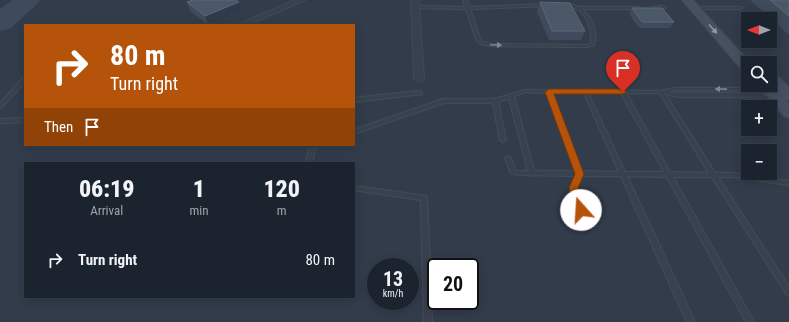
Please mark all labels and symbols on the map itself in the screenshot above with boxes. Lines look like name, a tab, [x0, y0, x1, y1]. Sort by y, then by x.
north arrow	[741, 12, 777, 48]
one-way arrow	[708, 24, 717, 34]
one-way arrow	[490, 42, 503, 48]
pin	[606, 51, 640, 92]
one-way arrow	[714, 86, 727, 92]
position arrow	[560, 189, 602, 231]
speed limit sign: 20	[427, 258, 479, 310]

